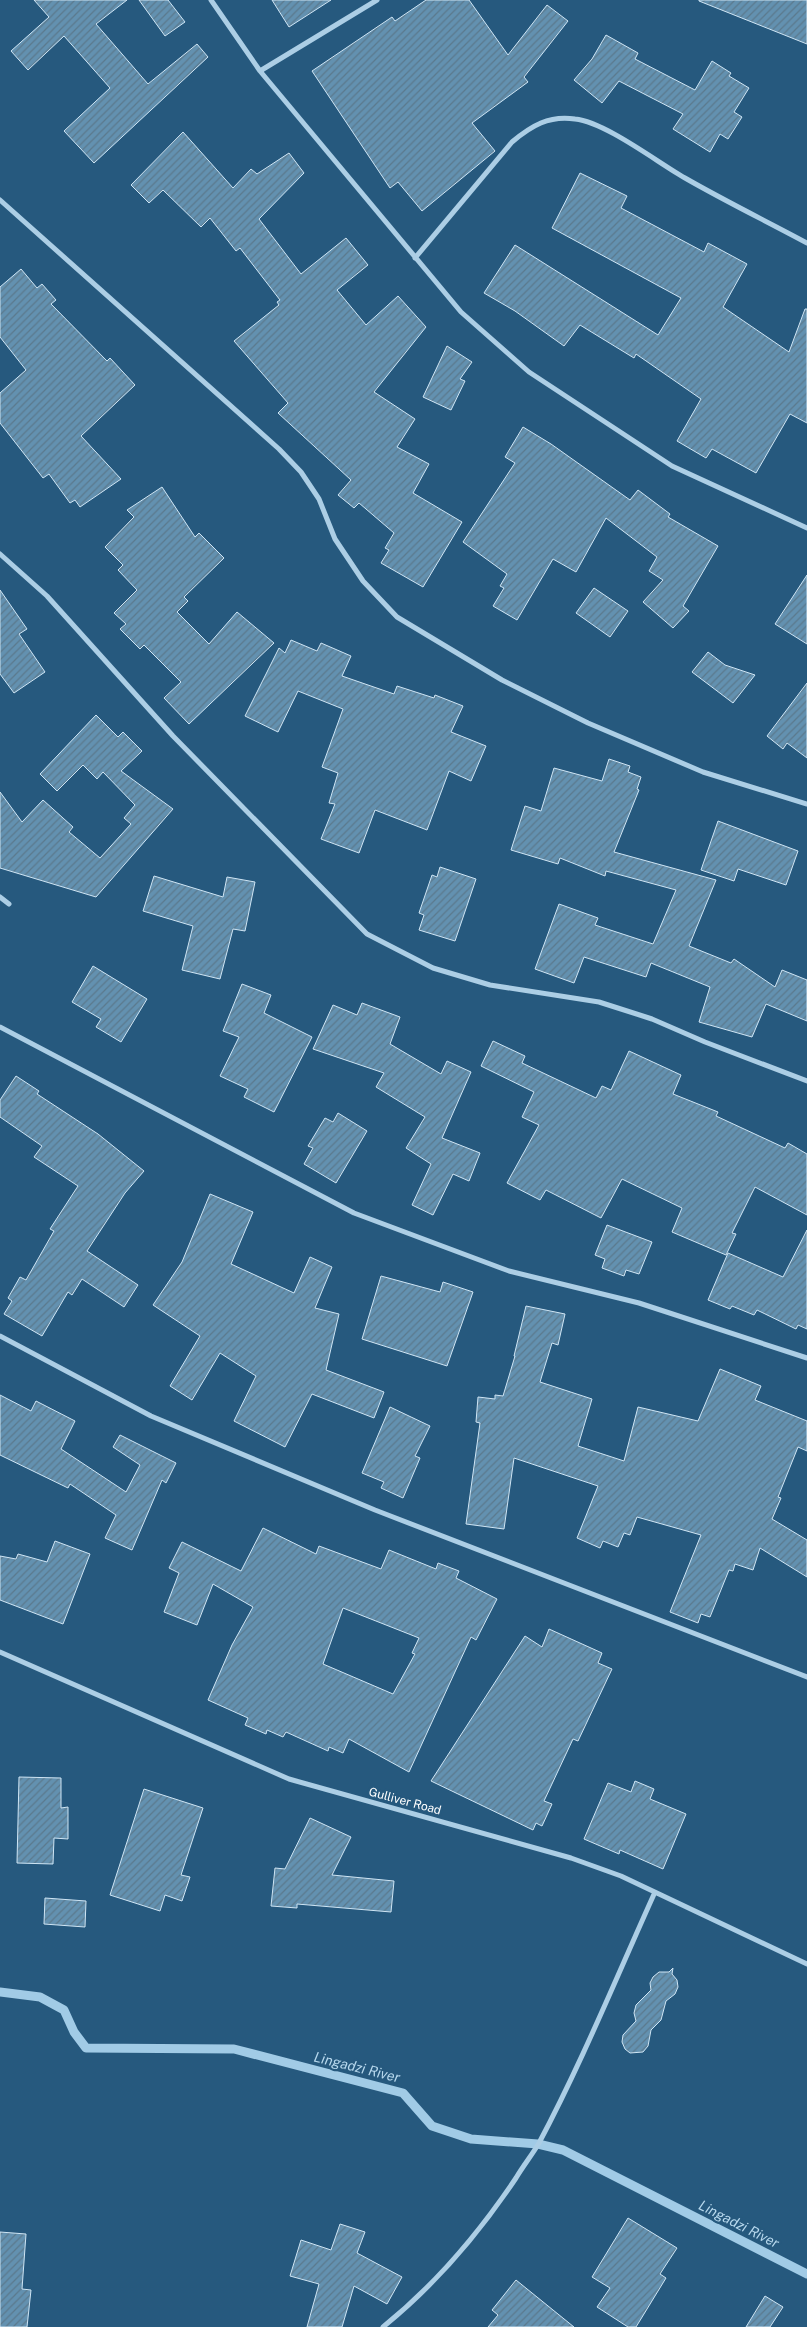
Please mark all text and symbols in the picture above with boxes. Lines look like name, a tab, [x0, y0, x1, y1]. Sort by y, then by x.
street label: Gulliver Road	[367, 1785, 443, 1817]
water label: Lingadzi River	[312, 2049, 402, 2086]
water label: Lingadzi River	[696, 2197, 783, 2251]

